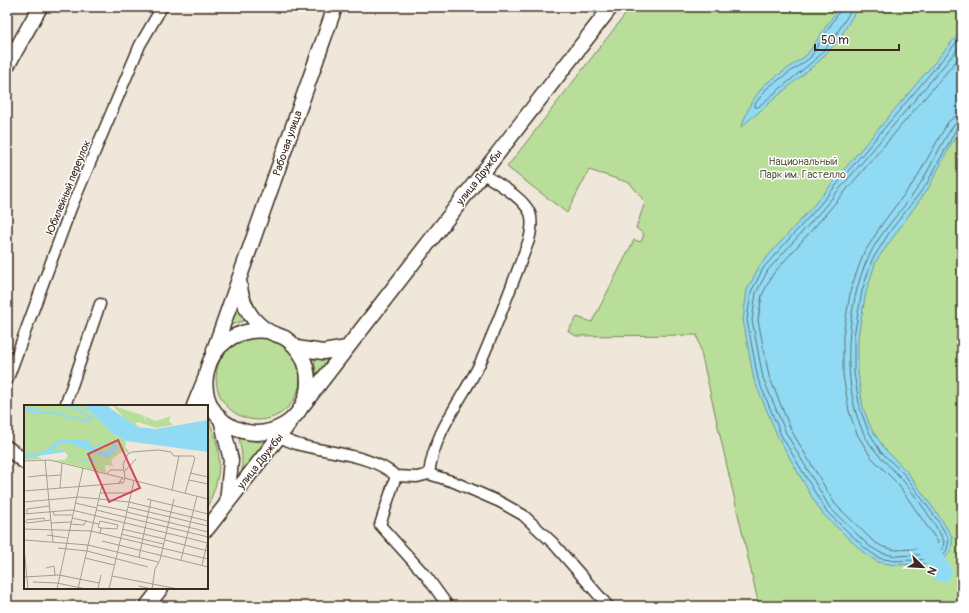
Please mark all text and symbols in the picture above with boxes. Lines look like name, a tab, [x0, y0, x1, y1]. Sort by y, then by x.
scale bar	[815, 26, 899, 52]
text: 50 m	[821, 33, 849, 48]
street label: Рабочая улица	[270, 109, 305, 177]
street label: Юбилейный переулок	[43, 138, 94, 236]
street label: улица Дружбы	[453, 147, 505, 208]
park label: Национальный Парк им. Гастелло	[760, 155, 846, 181]
inset map	[24, 405, 208, 589]
street label: улица Дружбы	[234, 431, 286, 492]
north arrow	[903, 547, 943, 587]
text: N	[924, 565, 939, 577]

